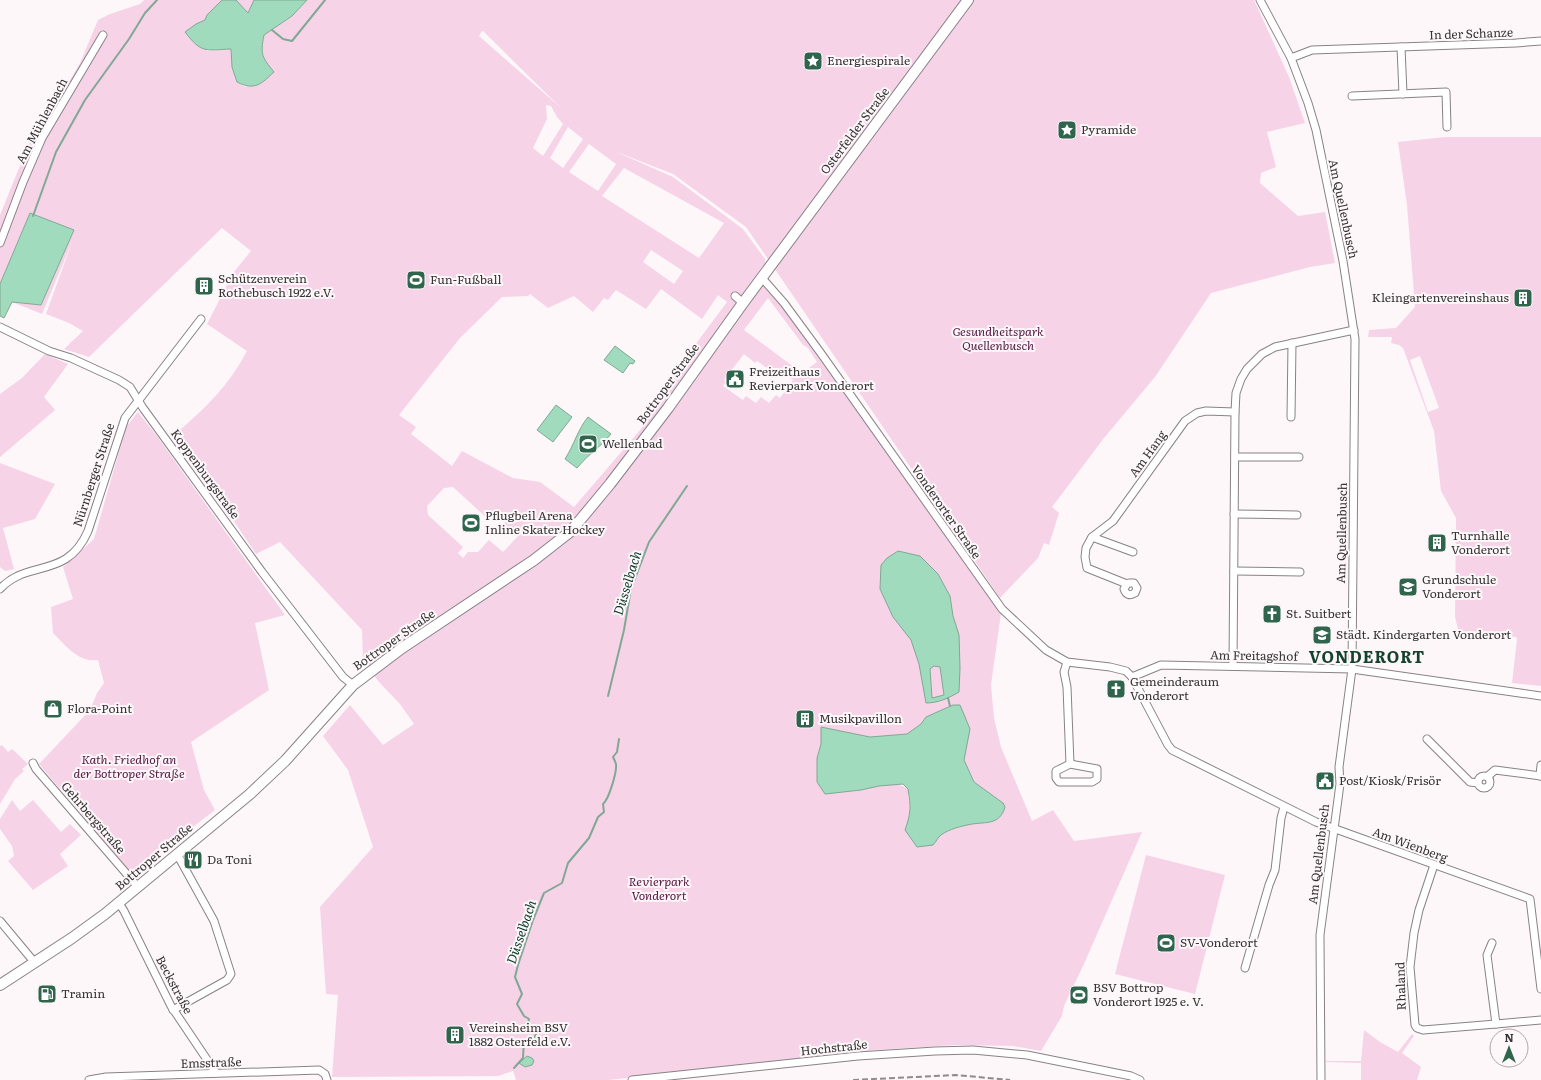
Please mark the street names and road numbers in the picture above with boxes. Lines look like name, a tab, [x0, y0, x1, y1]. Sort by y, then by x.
street label: In der Schanze	[1429, 23, 1513, 43]
street label: Am Mühlenbach	[11, 74, 71, 167]
street label: Osterfelder Straße	[815, 83, 893, 178]
street label: Am Quellenbusch	[1325, 157, 1363, 260]
street label: Bottroper Straße	[632, 339, 703, 428]
street label: Nürnberger Straße	[68, 420, 118, 529]
street label: Koppenburgstraße	[167, 425, 245, 522]
street label: Am Hang	[1124, 426, 1170, 480]
street label: Vonderorter Straße	[908, 461, 986, 562]
street label: Am Quellenbusch	[1331, 482, 1351, 584]
street label: Bottroper Straße	[349, 604, 438, 674]
street label: Am Freitagshof	[1210, 645, 1299, 665]
street label: Gehrbergstraße	[57, 777, 130, 857]
street label: Am Quellenbusch	[1303, 803, 1333, 905]
street label: Bottroper Straße	[111, 818, 196, 894]
street label: Am Wienberg	[1370, 822, 1451, 866]
street label: Beckstraße	[152, 952, 198, 1017]
street label: Rhaland	[1390, 961, 1410, 1011]
street label: Hochstraße	[800, 1035, 868, 1059]
street label: Emsstraße	[180, 1052, 242, 1072]

